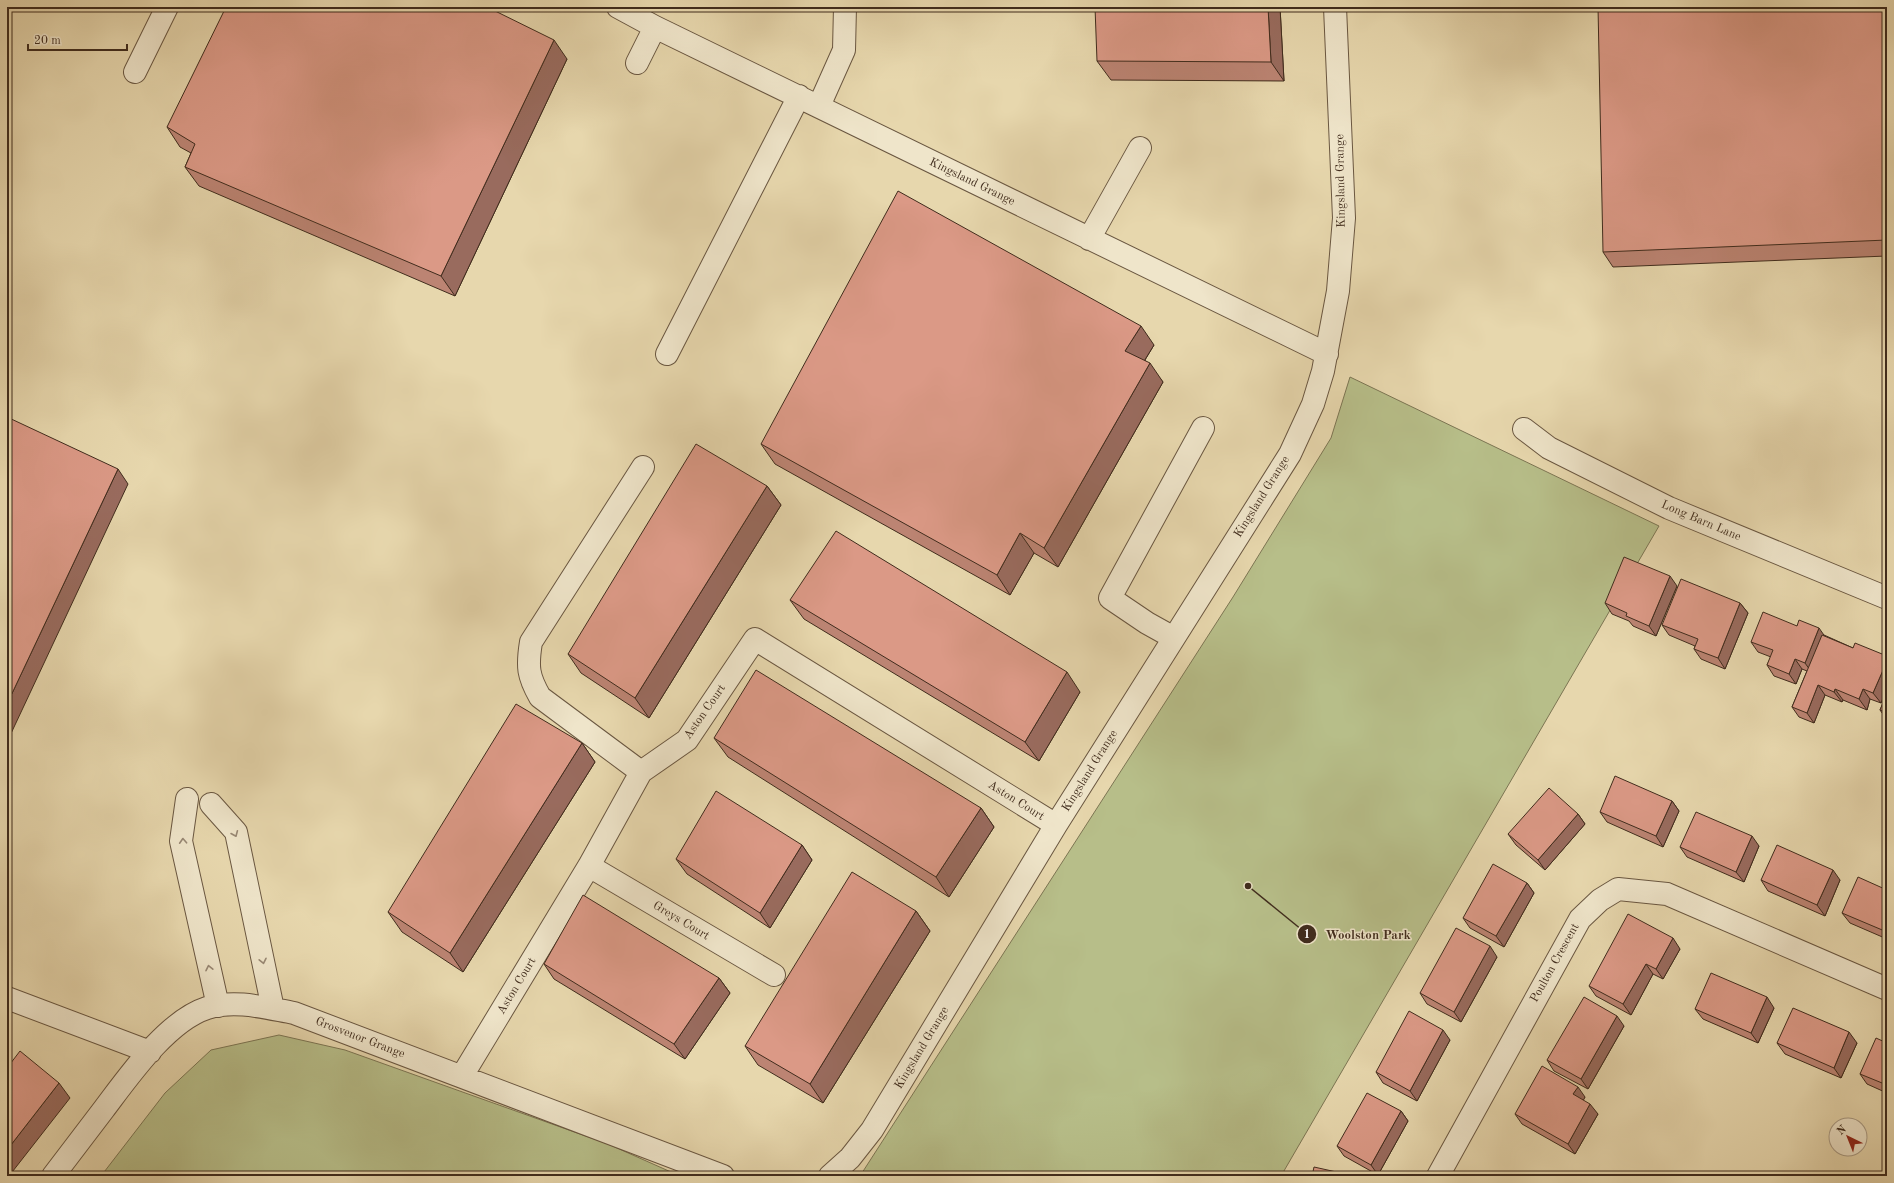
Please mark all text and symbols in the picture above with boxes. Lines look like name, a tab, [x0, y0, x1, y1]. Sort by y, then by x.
scale bar	[28, 26, 127, 52]
text: 20 m	[34, 35, 61, 47]
street label: Kingsland Grange	[1334, 134, 1348, 228]
street label: Kingsland Grange	[927, 156, 1017, 208]
street label: Kingsland Grange	[1232, 454, 1292, 540]
street label: Long Barn Lane	[1659, 499, 1743, 543]
street label: Aston Court	[682, 682, 728, 742]
street label: Kingsland Grange	[1060, 728, 1120, 814]
street label: Aston Court	[986, 779, 1046, 823]
one-way arrow	[230, 830, 238, 837]
one-way arrow	[178, 838, 187, 844]
street label: Greys Court	[651, 899, 711, 943]
street label: Poulton Crescent	[1528, 921, 1582, 1005]
callout: Woolston Park	[1297, 922, 1419, 947]
text: 1	[1304, 929, 1310, 941]
text: Woolston Park	[1325, 929, 1412, 942]
street label: Aston Court	[495, 956, 539, 1016]
one-way arrow	[258, 957, 266, 964]
one-way arrow	[206, 965, 214, 971]
street label: Kingsland Grange	[893, 1004, 952, 1091]
street label: Grosvenor Grange	[314, 1015, 407, 1061]
north arrow	[1828, 1117, 1868, 1157]
text: N	[1835, 1123, 1849, 1138]

